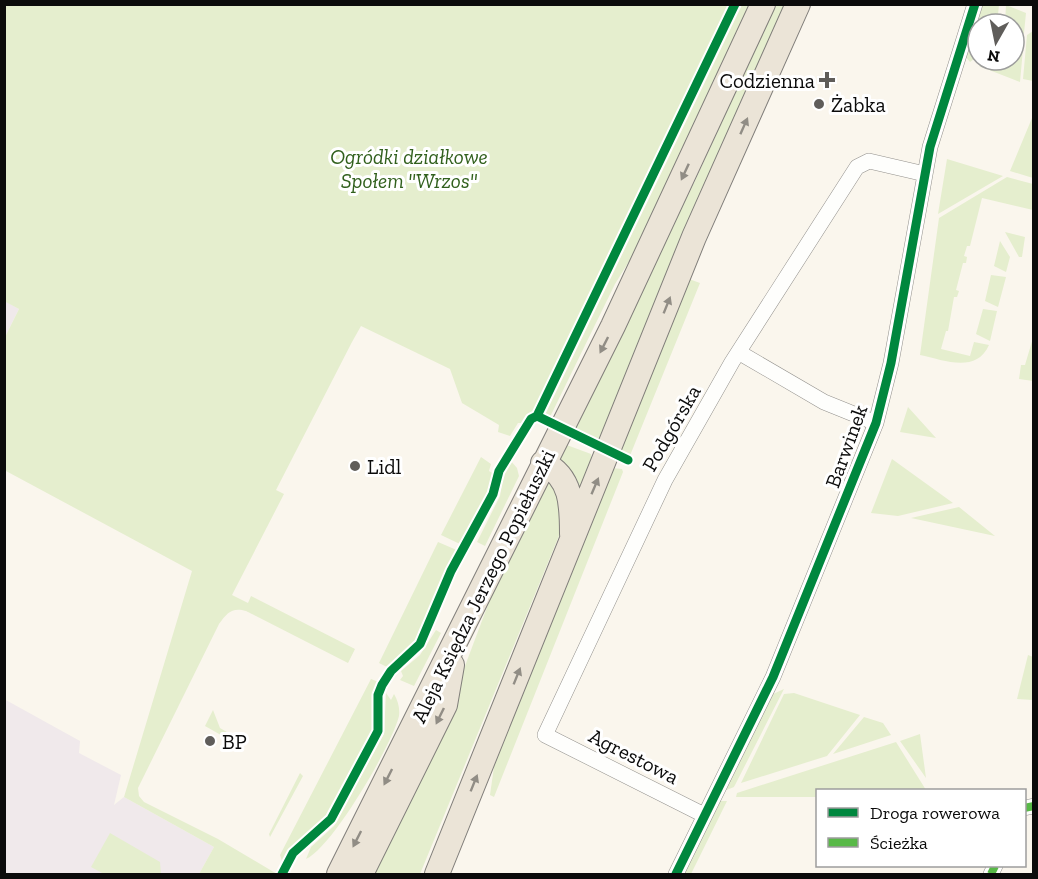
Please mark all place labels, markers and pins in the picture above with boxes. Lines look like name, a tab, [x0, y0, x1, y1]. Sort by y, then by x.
place label: Codzienna	[719, 68, 815, 93]
marker: Codzienna	[820, 73, 834, 87]
place label: Żabka	[831, 92, 886, 117]
marker: Żabka	[812, 97, 826, 111]
place label: Lidl	[367, 454, 402, 479]
marker: Lidl	[348, 459, 362, 473]
place label: BP	[222, 729, 247, 754]
marker: BP	[203, 734, 217, 748]

